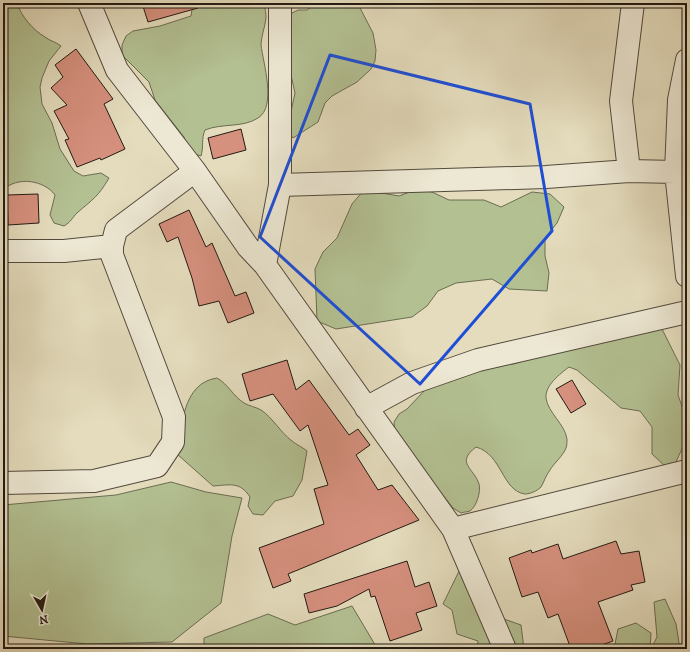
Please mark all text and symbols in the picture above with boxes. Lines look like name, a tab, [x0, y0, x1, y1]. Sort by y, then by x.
north arrow	[22, 590, 62, 630]
text: N	[38, 611, 49, 627]

